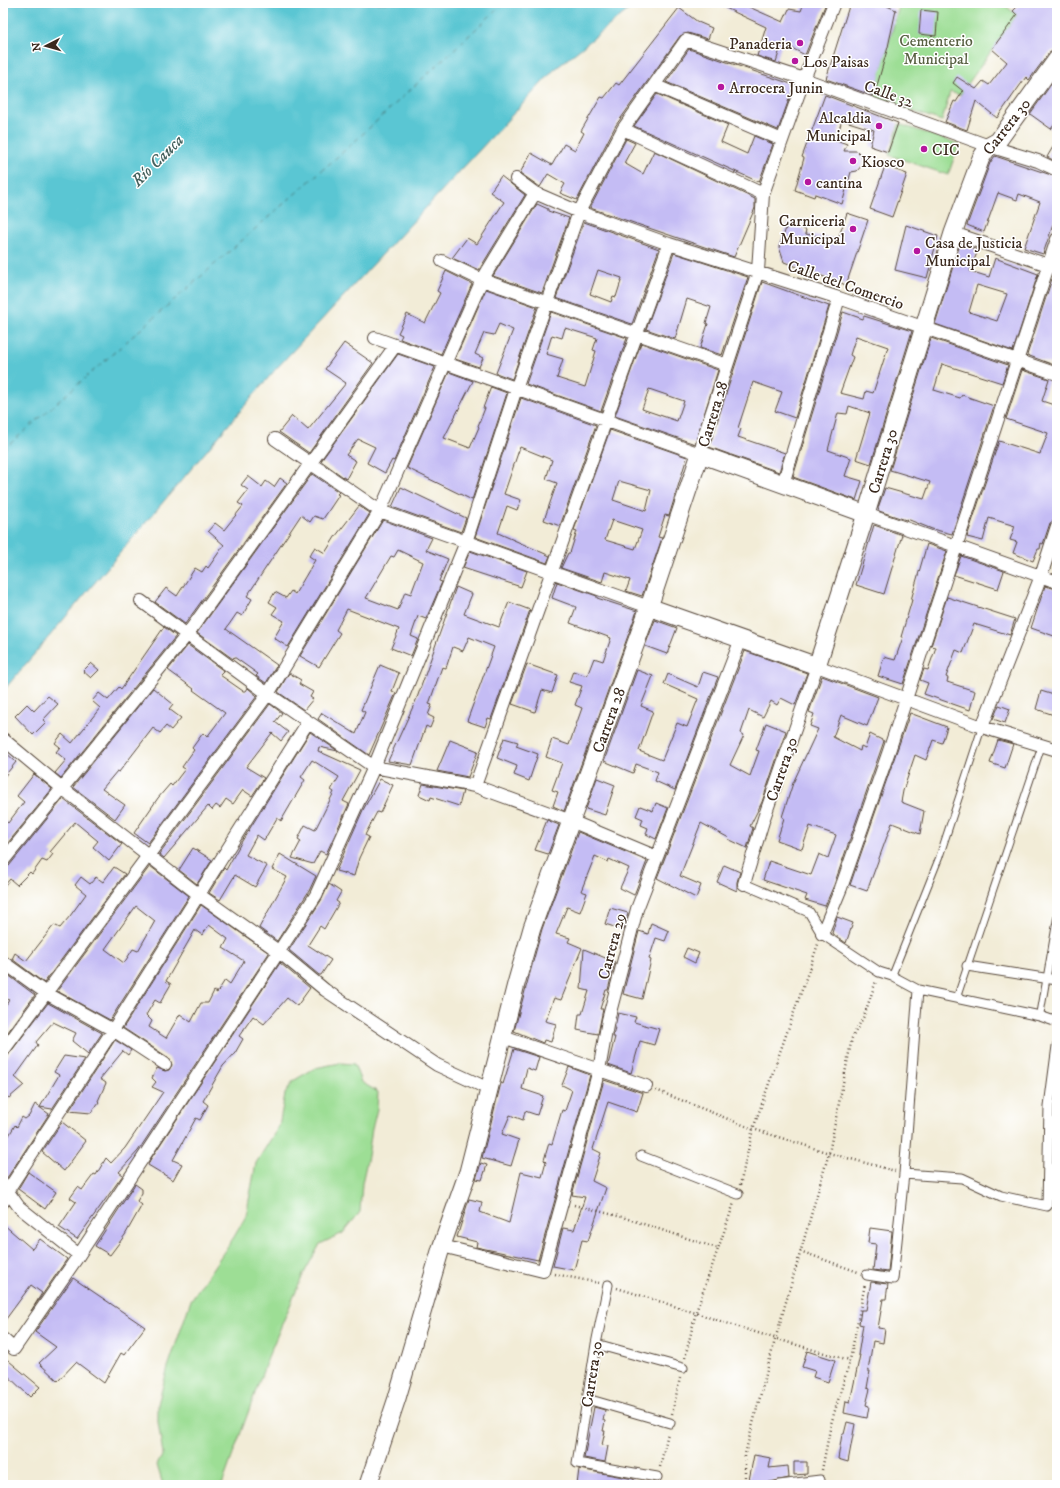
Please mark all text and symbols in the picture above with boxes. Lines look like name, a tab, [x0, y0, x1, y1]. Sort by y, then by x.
north arrow	[26, 26, 66, 66]
park label: Cementerio Municipal	[899, 31, 973, 69]
place label: Panaderia	[729, 34, 792, 54]
marker: Panaderia	[795, 38, 805, 48]
text: N	[30, 42, 44, 52]
place label: Los Paisas	[803, 52, 869, 72]
marker: Los Paisas	[790, 56, 800, 66]
street label: Calle 32	[861, 76, 916, 112]
place label: Arrocera Junin	[729, 78, 824, 98]
marker: Arrocera Junin	[716, 82, 726, 92]
street label: Carrera 30	[978, 94, 1035, 159]
place label: Alcaldia Municipal	[806, 108, 871, 146]
marker: Alcaldia Municipal	[874, 121, 884, 131]
water label: Río Cauca	[126, 130, 189, 192]
place label: CIC	[932, 140, 960, 160]
marker: CIC	[919, 144, 929, 154]
place label: Kiosco	[861, 152, 904, 172]
marker: Kiosco	[848, 156, 858, 166]
place label: cantina	[816, 173, 863, 193]
marker: cantina	[803, 177, 813, 187]
place label: Carniceria Municipal	[779, 211, 845, 249]
marker: Carniceria Municipal	[848, 224, 858, 234]
place label: Casa de Justicia Municipal	[925, 233, 1022, 271]
marker: Casa de Justicia Municipal	[912, 246, 922, 256]
street label: Calle del Comercio	[785, 256, 907, 314]
street label: Carrera 28	[693, 379, 732, 450]
street label: Carrera 30	[864, 426, 902, 496]
street label: Carrera 28	[588, 685, 630, 756]
street label: Carrera 30	[762, 735, 802, 804]
street label: Carrera 29	[594, 911, 630, 982]
street label: Carrera 30	[577, 1340, 607, 1409]

